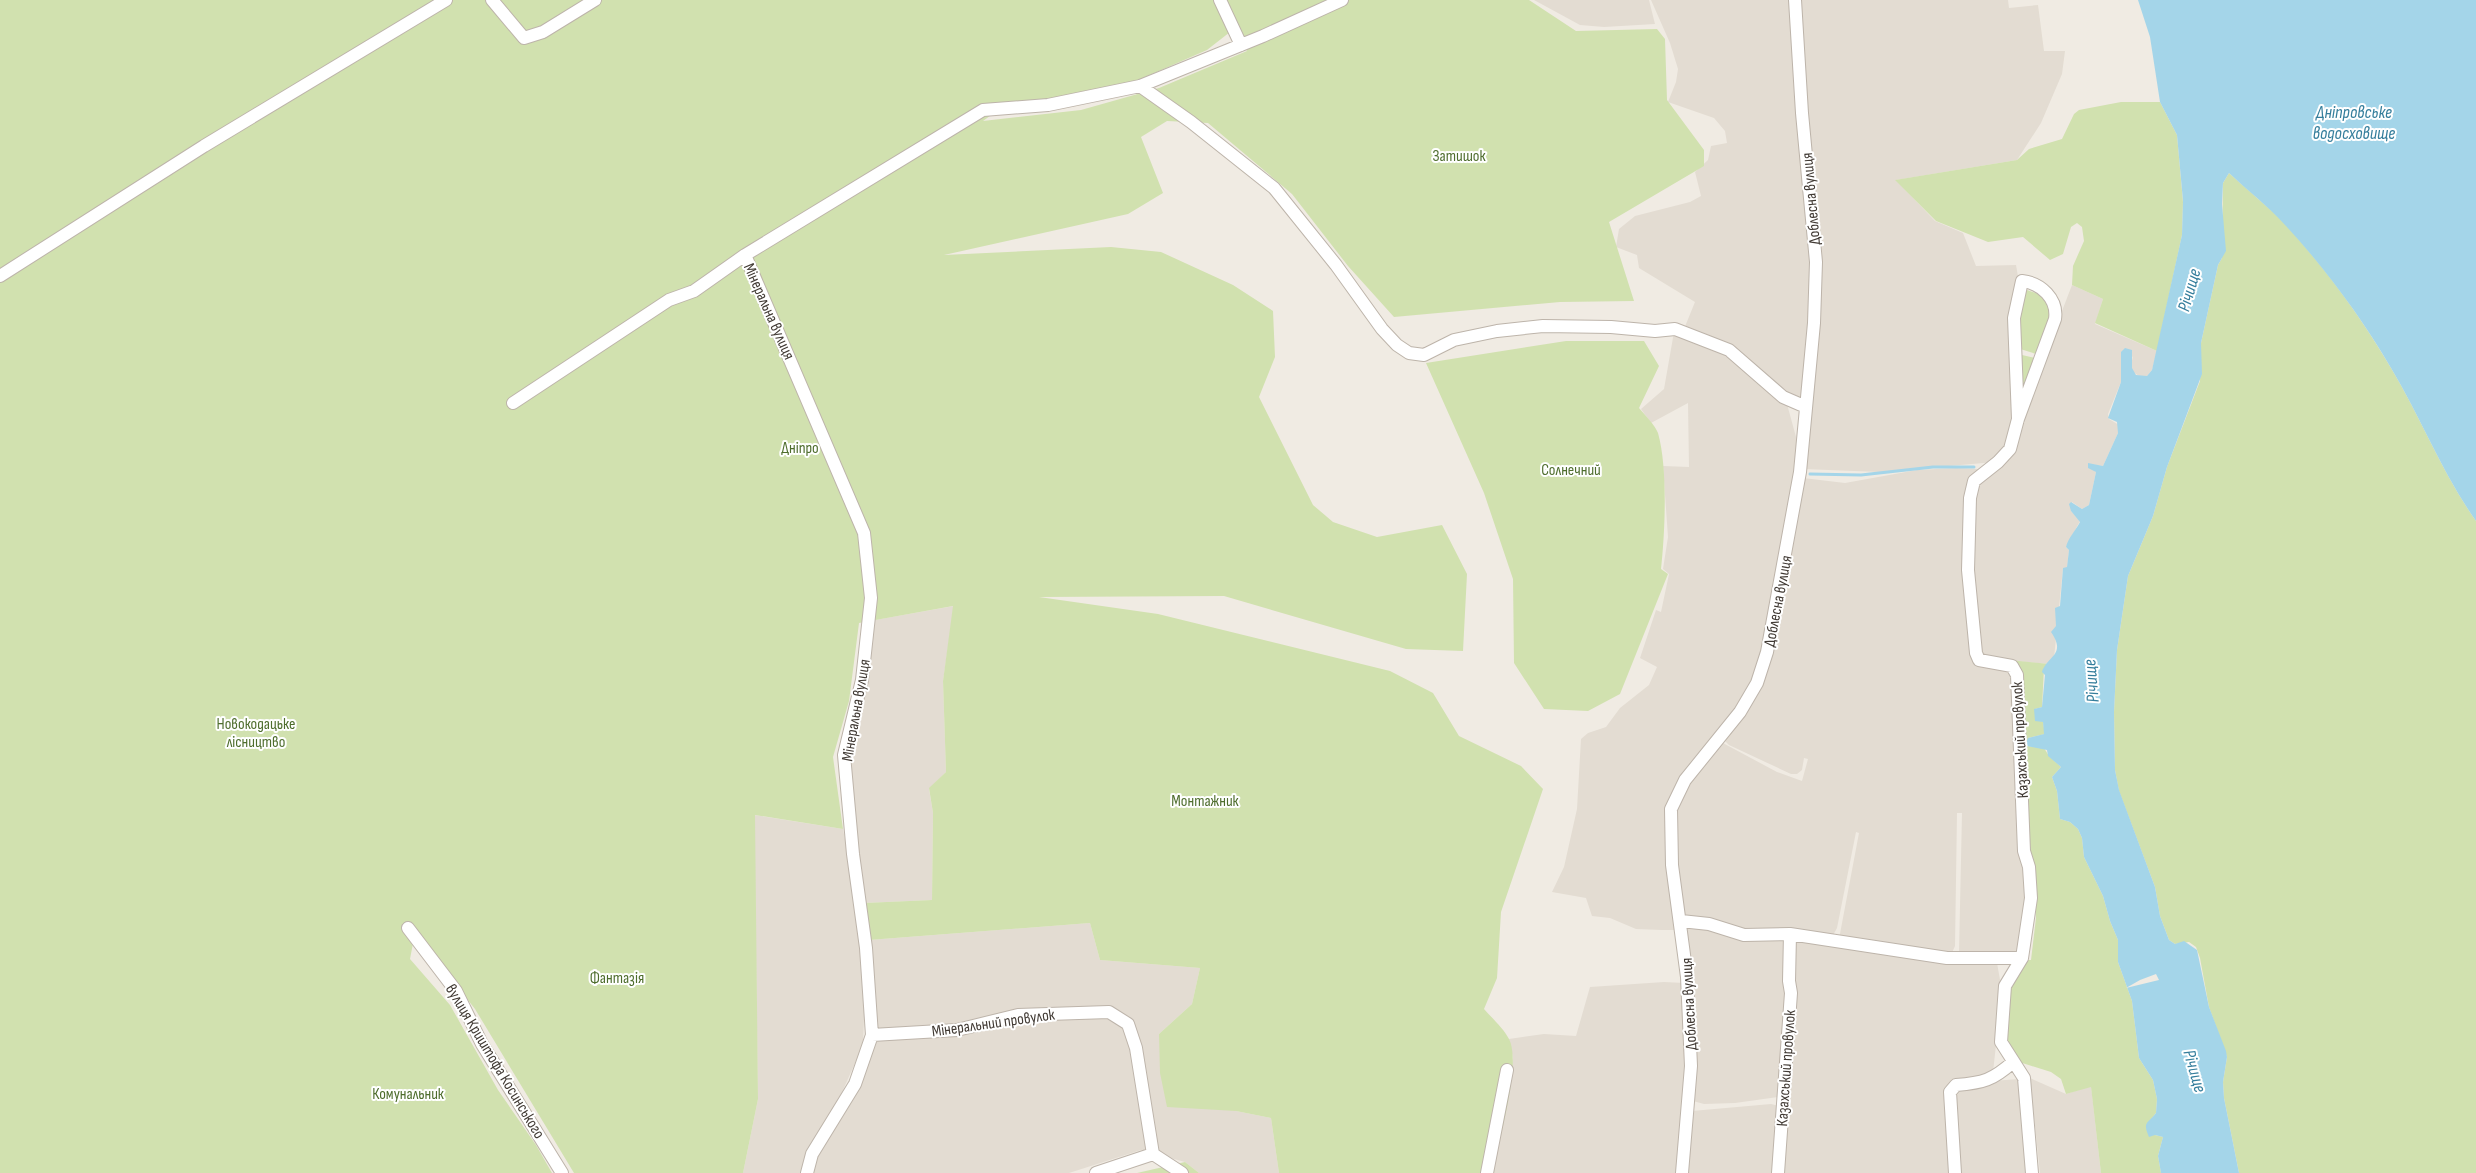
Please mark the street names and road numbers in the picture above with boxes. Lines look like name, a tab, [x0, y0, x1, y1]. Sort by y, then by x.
street label: Доблесна вулиця	[1798, 152, 1825, 246]
street label: Мінеральна вулиця	[739, 260, 798, 363]
street label: Доблесна вулиця	[1760, 554, 1797, 649]
street label: Мінеральна вулиця	[838, 658, 875, 763]
street label: Казахський провулок	[2008, 680, 2033, 799]
street label: Доблесна вулиця	[1678, 957, 1701, 1051]
street label: вулиця Криштофа Косинського	[441, 981, 548, 1142]
street label: Мінеральний провулок	[931, 1005, 1057, 1042]
street label: Казахський провулок	[1773, 1008, 1800, 1127]

